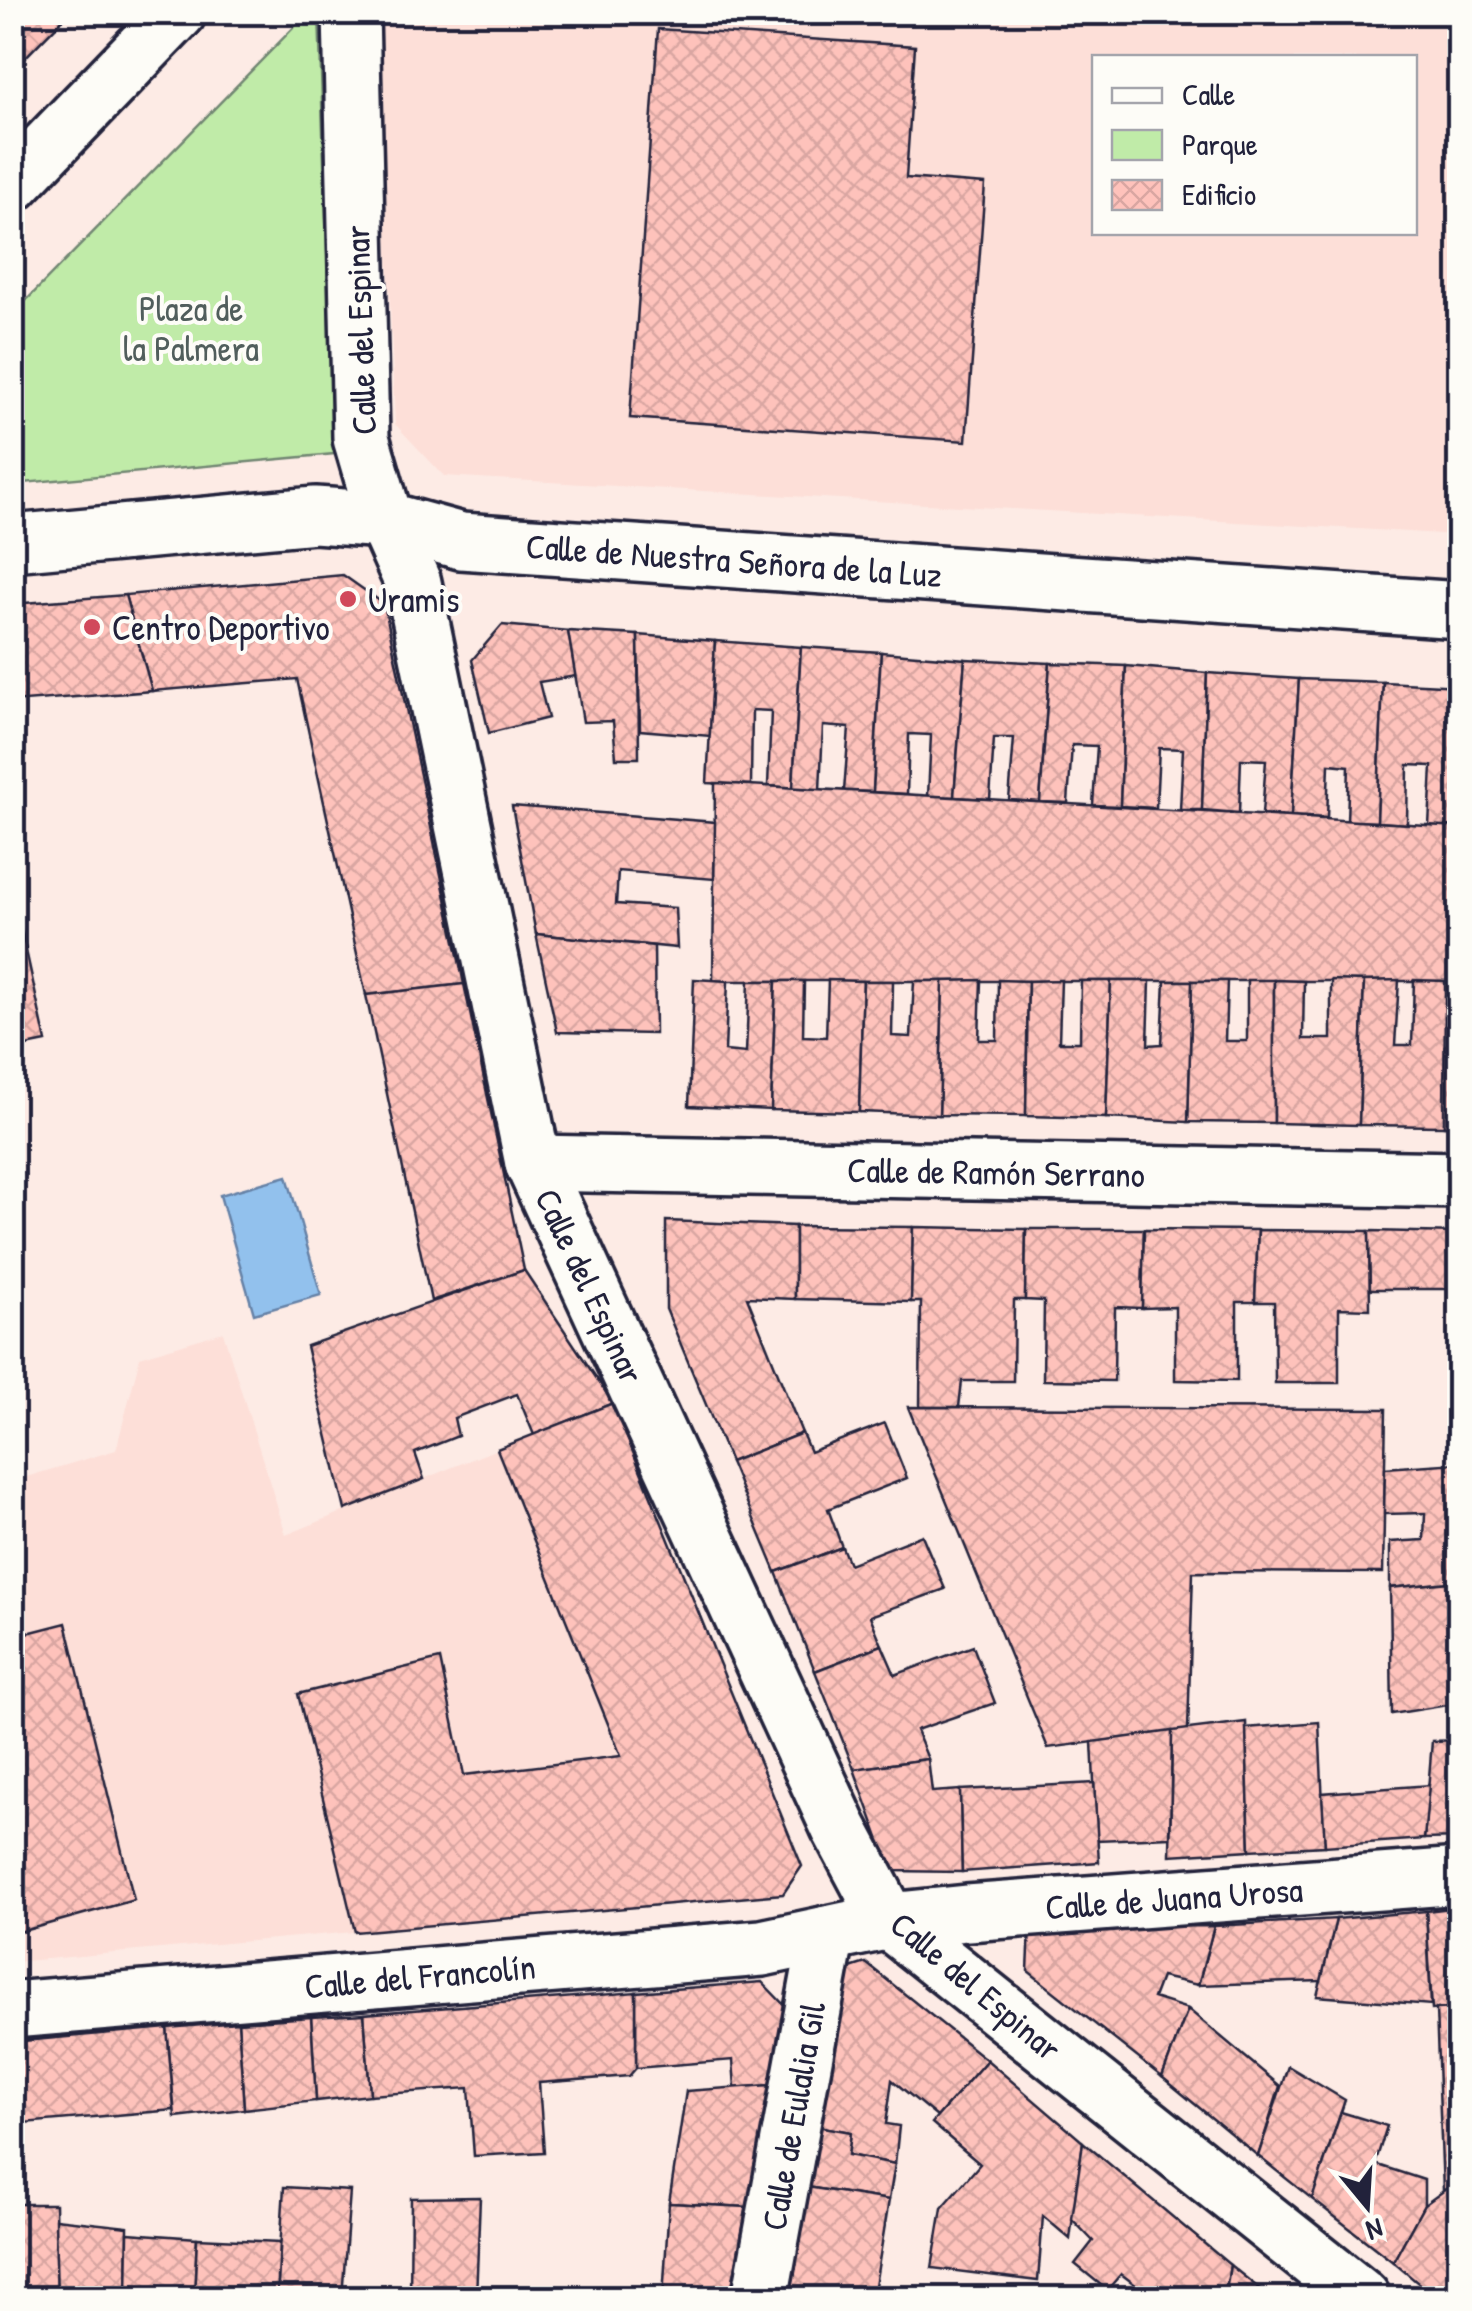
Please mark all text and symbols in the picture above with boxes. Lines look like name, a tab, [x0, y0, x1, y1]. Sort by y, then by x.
legend	[1092, 55, 1417, 235]
text: Calle	[1182, 74, 1235, 114]
text: Parque	[1182, 124, 1258, 164]
text: Edificio	[1182, 174, 1256, 214]
street label: Calle del Espinar	[333, 224, 387, 436]
park label: Plaza de la Palmera	[123, 285, 259, 372]
street label: Calle de Nuestra Señora de la Luz	[524, 522, 944, 598]
place label: Uramis	[368, 576, 460, 623]
marker: Uramis	[337, 588, 359, 610]
place label: Centro Deportivo	[112, 604, 330, 651]
marker: Centro Deportivo	[81, 616, 103, 638]
street label: Calle de Ramón Serrano	[847, 1146, 1145, 1198]
street label: Calle del Espinar	[524, 1181, 656, 1391]
street label: Calle de Juana Urosa	[1044, 1866, 1305, 1930]
street label: Calle del Espinar	[881, 1901, 1071, 2071]
street label: Calle del Francolín	[303, 1942, 537, 2010]
street label: Calle de Eulalia Gil	[750, 1998, 836, 2234]
north arrow	[1317, 2156, 1417, 2256]
text: N	[1362, 2209, 1388, 2250]

